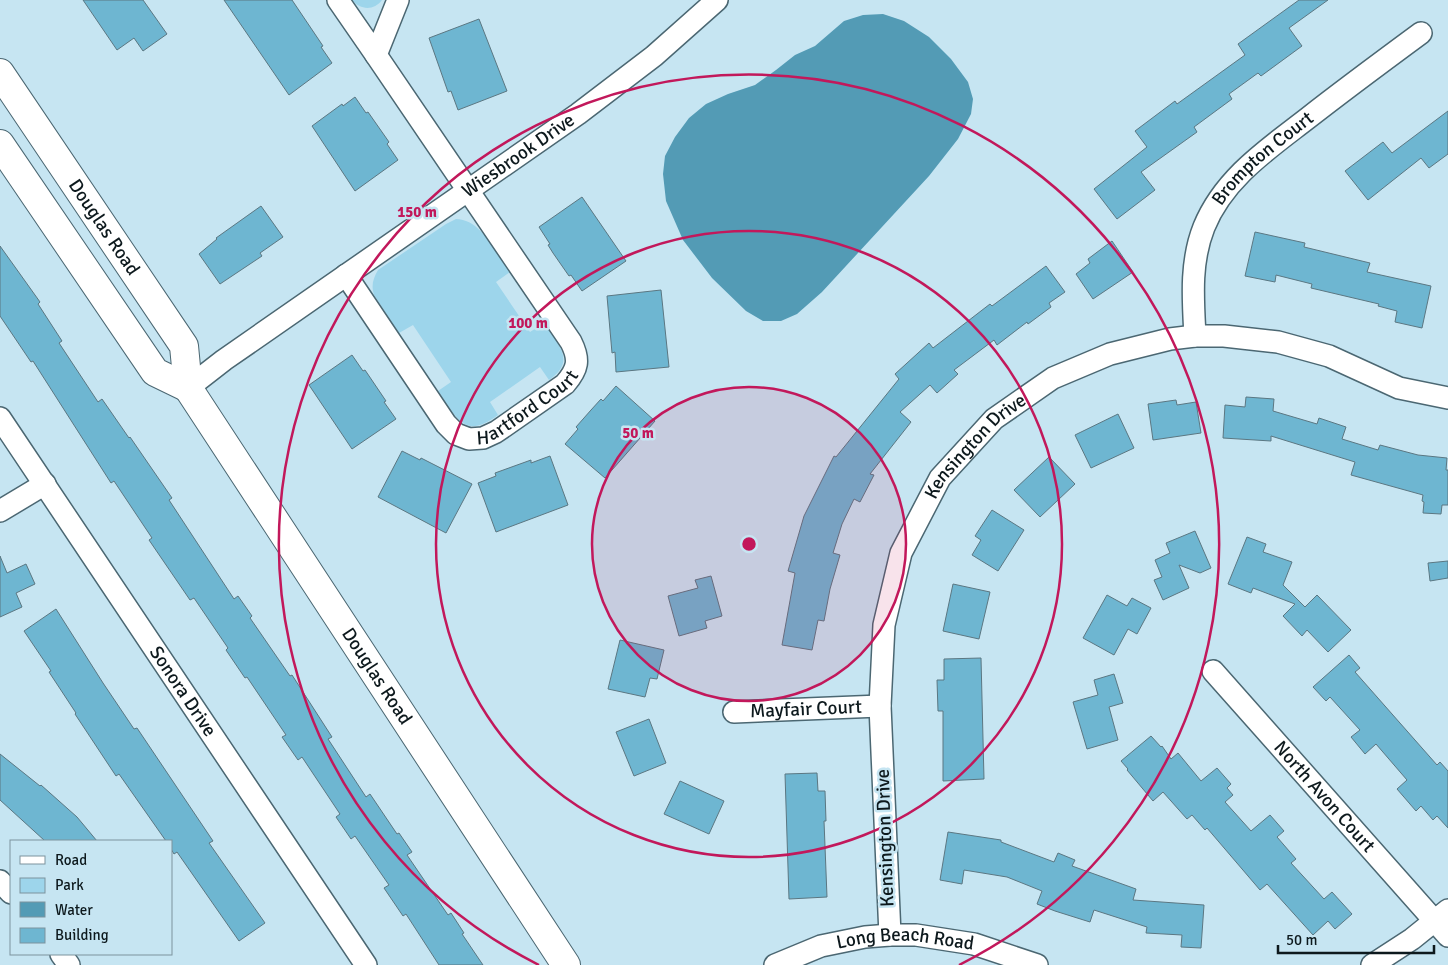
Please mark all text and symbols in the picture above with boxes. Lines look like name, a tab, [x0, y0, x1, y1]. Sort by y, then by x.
street label: Brompton Court	[1207, 106, 1319, 210]
street label: Wiesbrook Drive	[457, 108, 579, 203]
street label: Douglas Road	[63, 174, 145, 280]
text: 150 m	[397, 203, 437, 221]
text: 100 m	[508, 314, 548, 332]
street label: Hartford Court	[476, 365, 584, 450]
street label: Kensington Drive	[919, 388, 1031, 503]
text: 50 m	[622, 424, 654, 442]
centre of rings	[740, 535, 758, 553]
street label: Douglas Road	[336, 623, 417, 729]
street label: Sonora Drive	[144, 642, 222, 741]
street label: Mayfair Court	[749, 695, 863, 723]
street label: North Avon Court	[1269, 736, 1381, 858]
street label: Kensington Drive	[871, 769, 899, 907]
legend	[10, 840, 172, 955]
text: Road	[55, 851, 87, 869]
text: Park	[55, 876, 84, 894]
text: Water	[55, 901, 93, 919]
scale bar	[1278, 922, 1434, 954]
street label: Long Beach Road	[834, 923, 976, 956]
text: Building	[55, 926, 109, 944]
text: 50 m	[1286, 931, 1317, 949]

